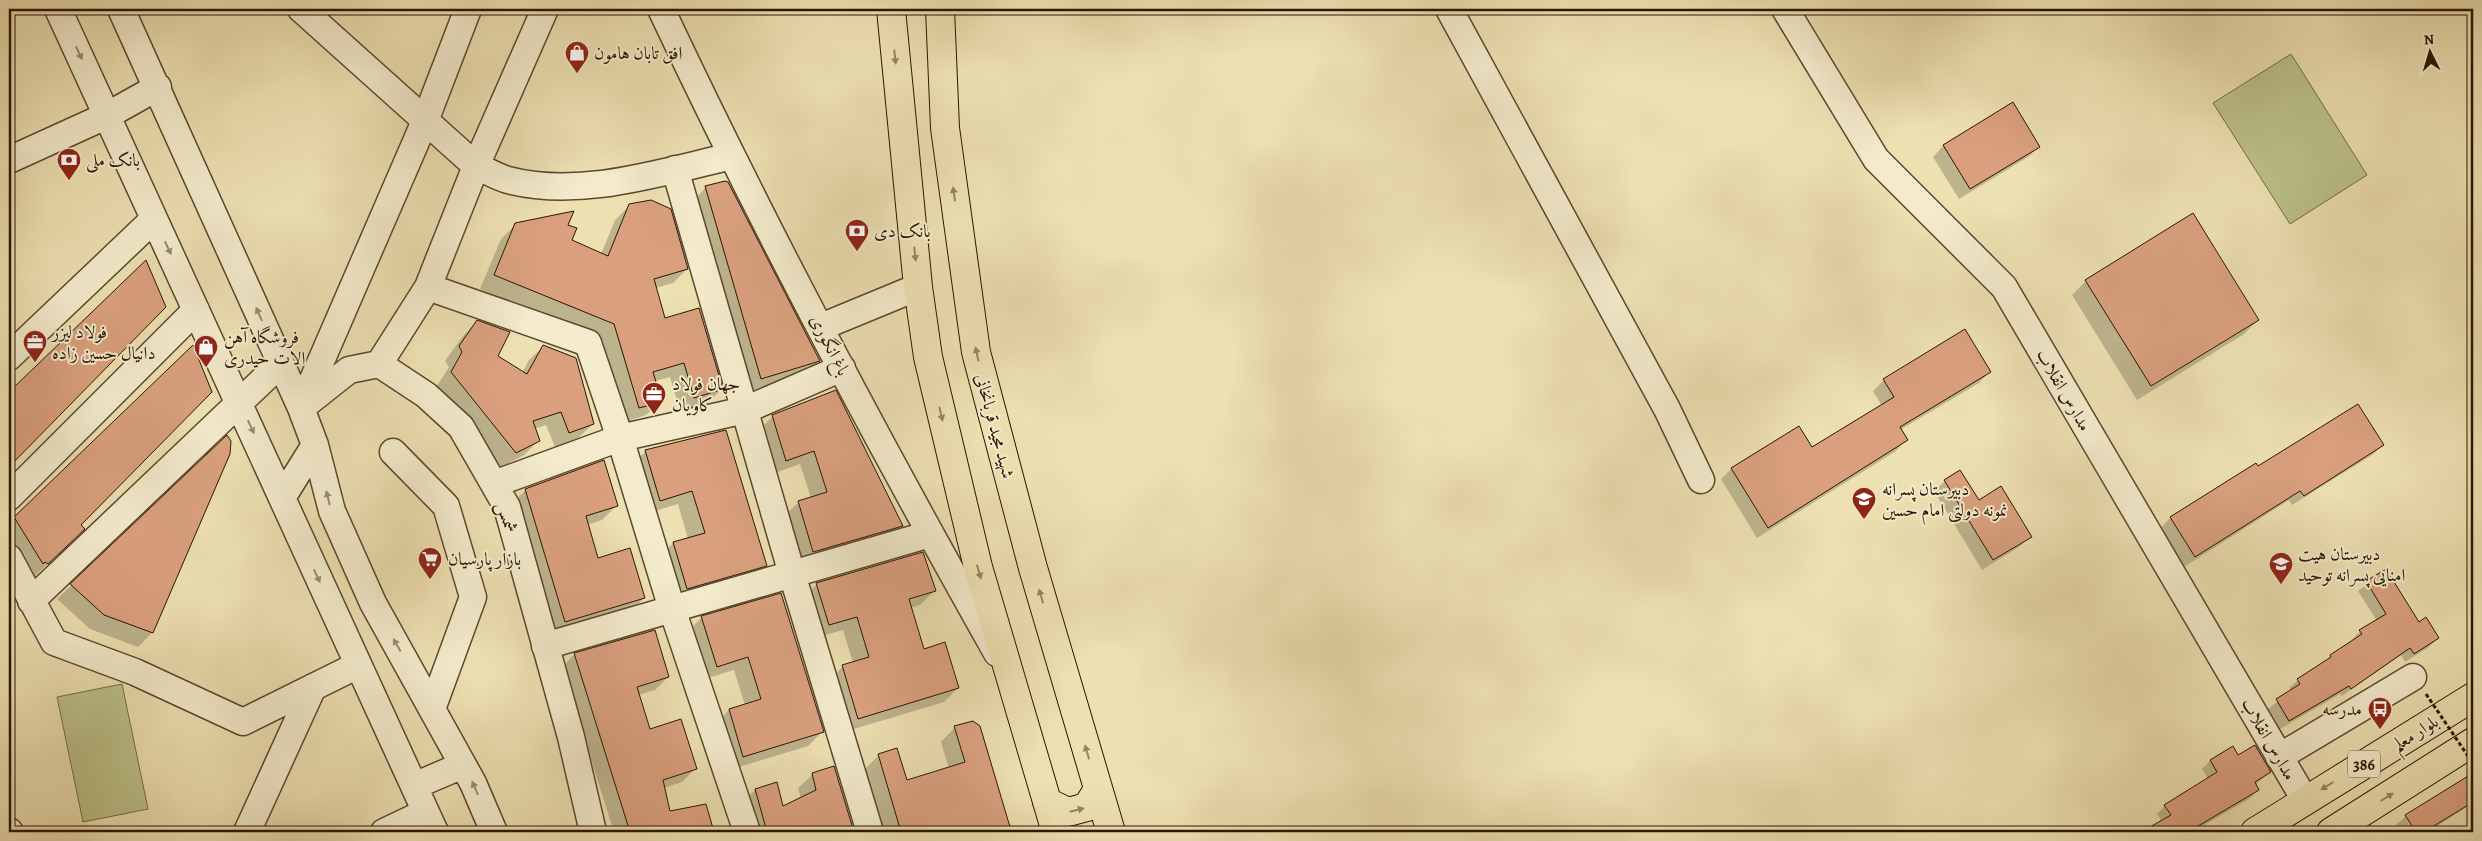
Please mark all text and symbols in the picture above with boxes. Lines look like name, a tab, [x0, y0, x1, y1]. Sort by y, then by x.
north arrow	[2404, 28, 2454, 78]
text: N	[2423, 30, 2435, 49]
shop icon: افق تابان هامون	[564, 40, 590, 74]
place label: افق تابان هامون	[594, 41, 683, 65]
one-way arrow	[75, 46, 83, 60]
one-way arrow	[892, 50, 900, 66]
bank icon: بانک ملی	[56, 147, 82, 181]
place label: بانک ملی	[86, 148, 140, 173]
one-way arrow	[950, 185, 958, 201]
bank icon: بانک دی	[844, 218, 870, 252]
place label: بانک دی	[874, 219, 931, 243]
one-way arrow	[164, 241, 172, 255]
one-way arrow	[911, 246, 919, 262]
one-way arrow	[255, 307, 263, 321]
street label: باغ انگوری	[802, 310, 856, 381]
place label: فولاد لیزر دانیال حسین زاده	[50, 320, 156, 365]
place label: فروشگاه آهن الات حیدری	[224, 325, 305, 370]
office icon: فولاد لیزر دانیال حسین زاده	[22, 329, 48, 363]
shop icon: فروشگاه آهن الات حیدری	[193, 334, 219, 368]
street label: مدارس انقلاب	[2031, 344, 2097, 436]
one-way arrow	[973, 347, 981, 362]
street label: شهید مجید قربانخانی	[969, 371, 1021, 481]
place label: جهان فولاد کاویان	[672, 372, 740, 417]
office icon: جهان فولاد کاویان	[641, 381, 667, 415]
one-way arrow	[937, 406, 945, 421]
one-way arrow	[247, 420, 255, 435]
place label: دبیرستان پسرانه نمونه دولتی امام حسین	[1882, 477, 2007, 526]
school or university icon: دبیرستان پسرانه نمونه دولتی امام حسین	[1851, 486, 1877, 520]
one-way arrow	[324, 491, 332, 506]
street label: شمس	[490, 498, 524, 536]
place label: دبیرستان هیت امنایی پسرانه توحید	[2298, 542, 2405, 588]
supermarket icon: بازار پارسیان	[417, 546, 443, 580]
place label: بازار پارسیان	[448, 547, 521, 572]
school or university icon: دبیرستان هیت امنایی پسرانه توحید	[2268, 551, 2294, 585]
one-way arrow	[976, 564, 984, 579]
one-way arrow	[314, 569, 322, 583]
one-way arrow	[1037, 588, 1045, 603]
one-way arrow	[393, 638, 401, 652]
street label: مدارس انقلاب	[2236, 693, 2302, 785]
bus stop icon: مدرسه	[2367, 696, 2393, 730]
place label: مدرسه	[2322, 697, 2362, 721]
street label: بلوار معلم	[2387, 709, 2446, 762]
one-way arrow	[1083, 744, 1091, 759]
road number: 386	[2348, 751, 2380, 778]
one-way arrow	[471, 781, 479, 795]
one-way arrow	[2321, 782, 2334, 791]
one-way arrow	[2380, 792, 2393, 801]
one-way arrow	[1069, 806, 1084, 814]

